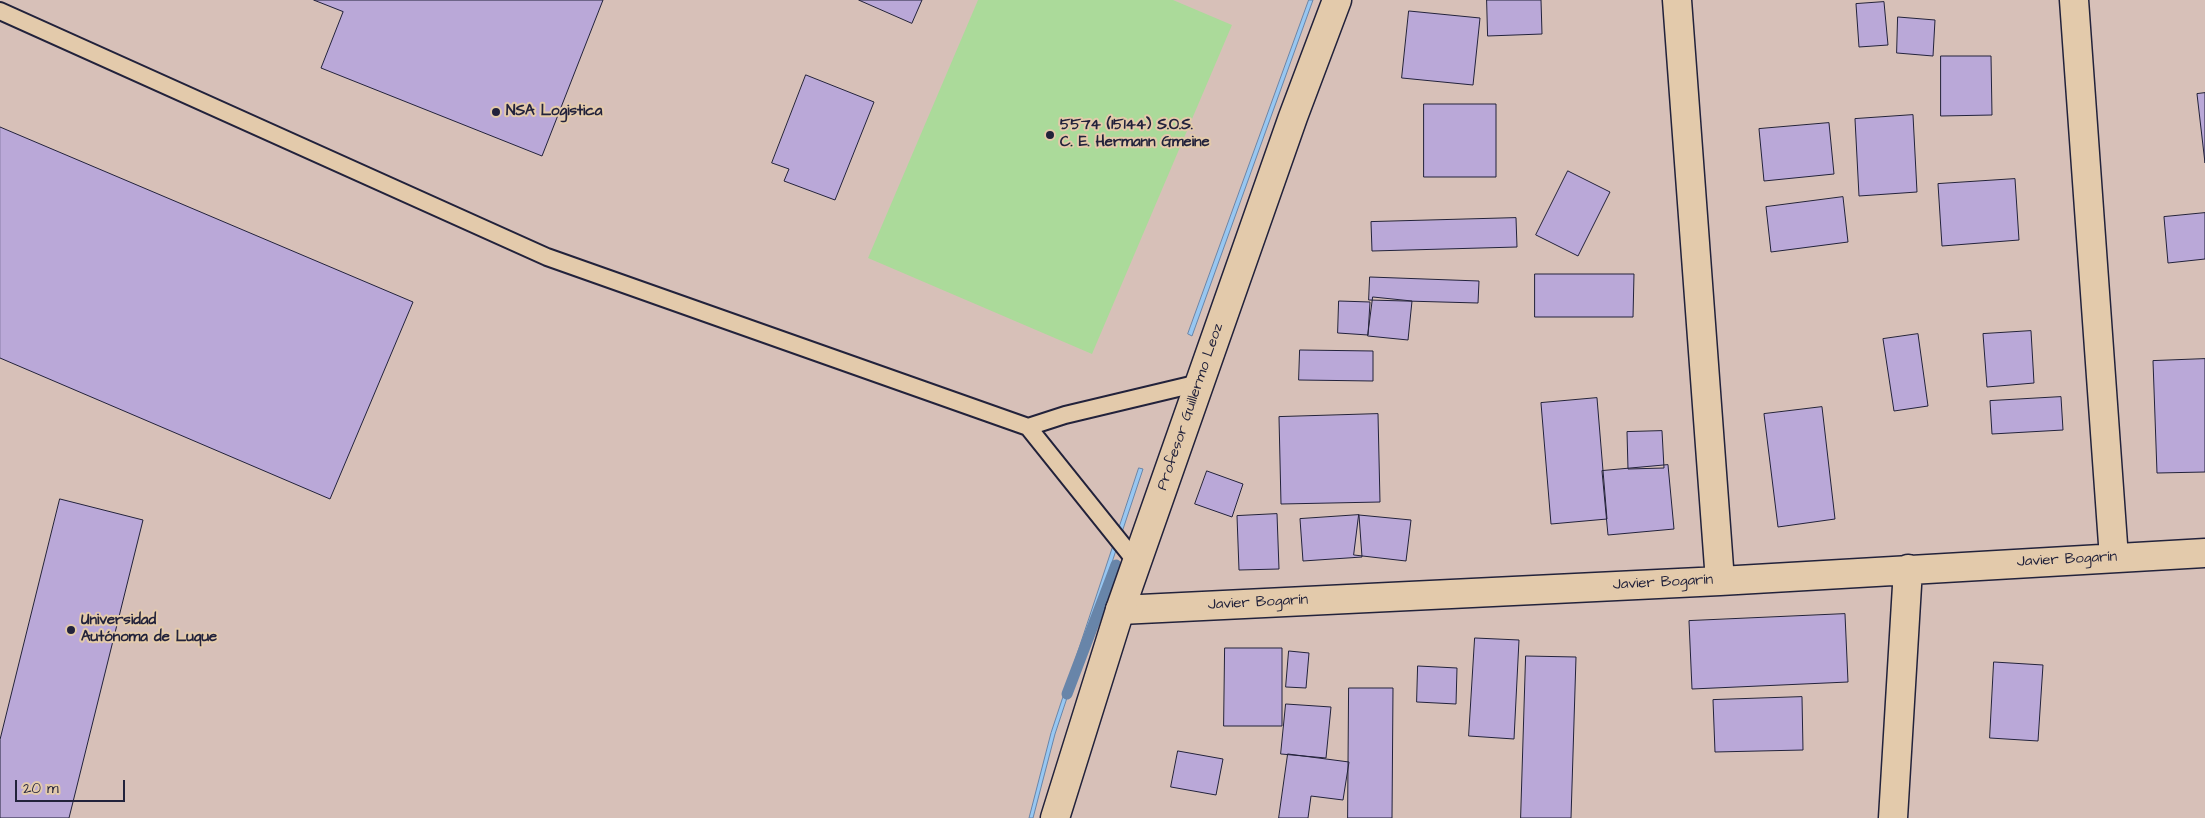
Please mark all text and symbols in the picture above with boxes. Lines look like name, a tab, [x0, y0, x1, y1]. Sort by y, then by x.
place label: NSA Logistica	[506, 103, 602, 121]
marker: NSA Logistica	[490, 106, 502, 118]
place label: 5574 (15144) S.O.S. C. E. Hermann Gmeine	[1060, 117, 1210, 152]
marker: 5574 (15144) S.O.S. C. E. Hermann Gmeine	[1044, 129, 1056, 141]
street label: Profesor Guillermo Leoz	[1154, 321, 1228, 493]
street label: Javier Bogarín	[2016, 548, 2118, 572]
street label: Javier Bogarín	[1612, 571, 1714, 595]
street label: Javier Bogarín	[1207, 591, 1309, 615]
place label: Universidad Autónoma de Luque	[81, 612, 217, 647]
marker: Universidad Autónoma de Luque	[65, 624, 77, 636]
scale bar	[18, 770, 128, 802]
text: 20 m	[23, 778, 59, 799]

